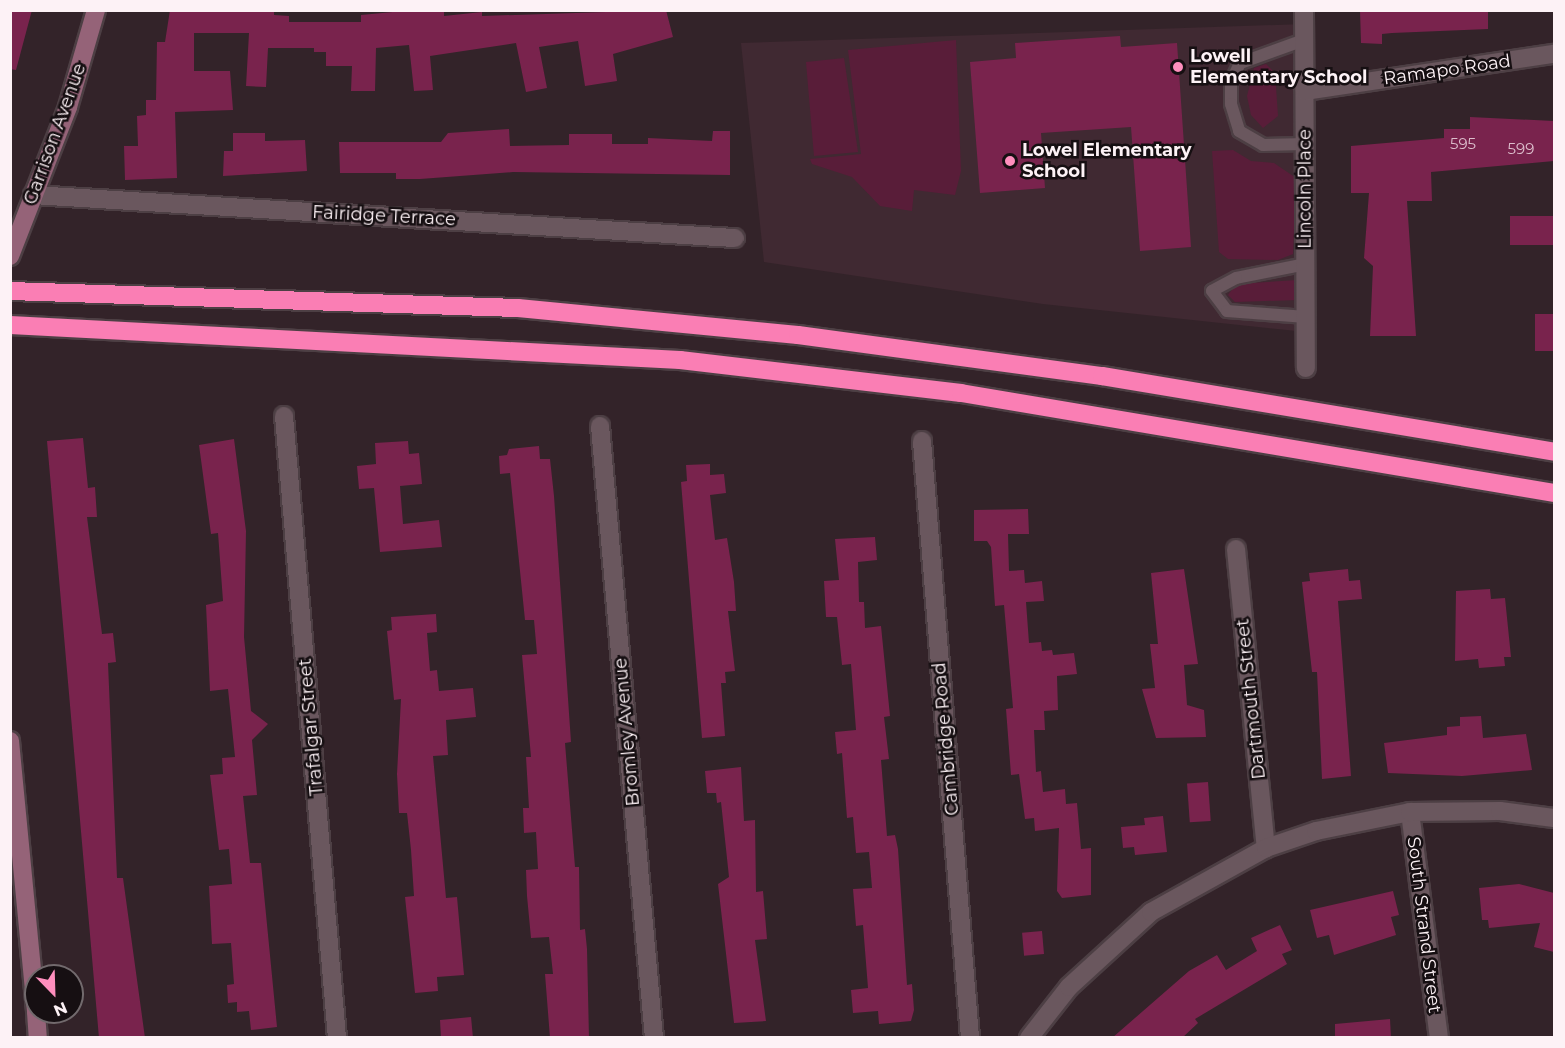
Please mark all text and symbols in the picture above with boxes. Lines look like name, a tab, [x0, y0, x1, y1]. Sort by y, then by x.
place label: Lowell Elementary School	[1190, 46, 1367, 88]
street label: Ramapo Road	[1382, 50, 1512, 90]
marker: Lowell Elementary School	[1171, 60, 1185, 74]
street label: Garrison Avenue	[19, 61, 91, 207]
street label: Lincoln Place	[1294, 129, 1316, 249]
house number: 595	[1450, 135, 1476, 153]
place label: Lowel Elementary School	[1022, 140, 1192, 182]
house number: 599	[1508, 140, 1534, 158]
marker: Lowel Elementary School	[1003, 154, 1017, 168]
street label: Fairidge Terrace	[312, 201, 456, 231]
street label: Dartmouth Street	[1232, 618, 1270, 780]
street label: Trafalgar Street	[294, 657, 328, 797]
street label: Bromley Avenue	[610, 657, 644, 807]
street label: Cambridge Road	[929, 662, 963, 816]
street label: South Strand Street	[1402, 836, 1446, 1014]
north arrow	[24, 964, 84, 1024]
text: N	[51, 998, 70, 1020]

